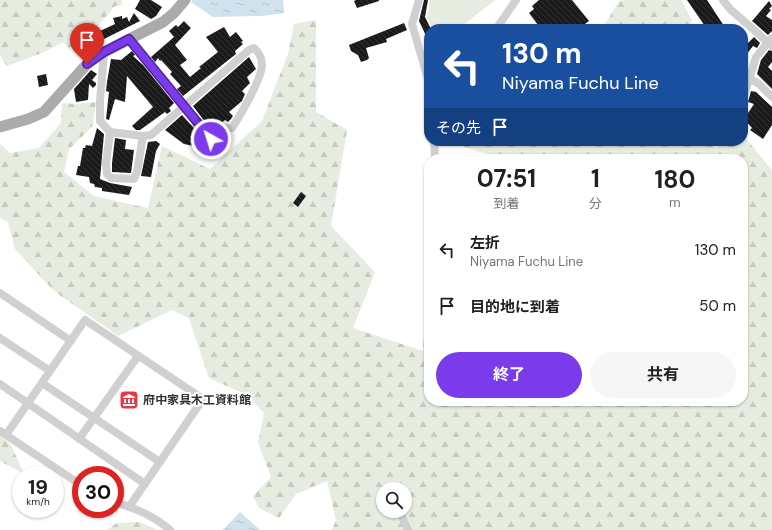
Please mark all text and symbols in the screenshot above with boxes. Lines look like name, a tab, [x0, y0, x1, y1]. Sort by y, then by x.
pin	[70, 23, 104, 64]
icon: arrive	[76, 29, 98, 51]
text: 130 m	[502, 35, 582, 72]
icon: left	[436, 40, 488, 92]
text: Niyama Fuchu Line	[502, 71, 659, 95]
icon: arrive	[489, 116, 511, 138]
position arrow	[190, 118, 232, 160]
text: その先	[436, 118, 481, 138]
text: 07:51	[477, 163, 536, 194]
text: 1	[591, 163, 600, 194]
text: 180	[654, 164, 695, 195]
text: m	[669, 194, 681, 211]
text: 到着	[493, 195, 519, 212]
text: 分	[589, 195, 602, 212]
text: 左折	[470, 233, 500, 253]
icon: left	[436, 239, 458, 261]
text: 130 m	[695, 240, 736, 260]
text: Niyama Fuchu Line	[470, 253, 583, 270]
icon: arrive	[436, 295, 458, 317]
text: 50 m	[699, 296, 736, 316]
text: 目的地に到着	[470, 297, 560, 317]
button: 終了	[436, 352, 582, 398]
button: 共有	[590, 352, 736, 398]
museum icon: 府中家具木工資料館	[118, 389, 140, 411]
place label: 府中家具木工資料館	[143, 392, 251, 408]
speed limit sign: 30	[72, 466, 124, 518]
text: 19	[28, 474, 48, 500]
map controls	[376, 482, 412, 518]
button: search	[376, 482, 412, 518]
text: km/h	[26, 495, 50, 508]

